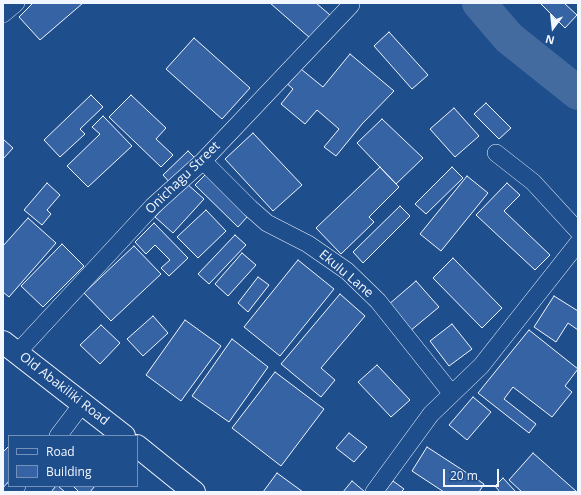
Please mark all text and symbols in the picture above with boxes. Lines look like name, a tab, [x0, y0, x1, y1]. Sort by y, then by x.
north arrow	[533, 8, 573, 48]
text: N	[544, 32, 556, 48]
street label: Onichagu Street	[143, 139, 223, 217]
street label: Ekulu Lane	[316, 247, 376, 301]
street label: Old Abakiliki Road	[16, 349, 112, 429]
legend	[8, 435, 138, 487]
text: Road	[46, 443, 75, 460]
scale bar	[445, 461, 501, 487]
text: Building	[46, 463, 91, 480]
text: 20 m	[450, 467, 478, 484]

